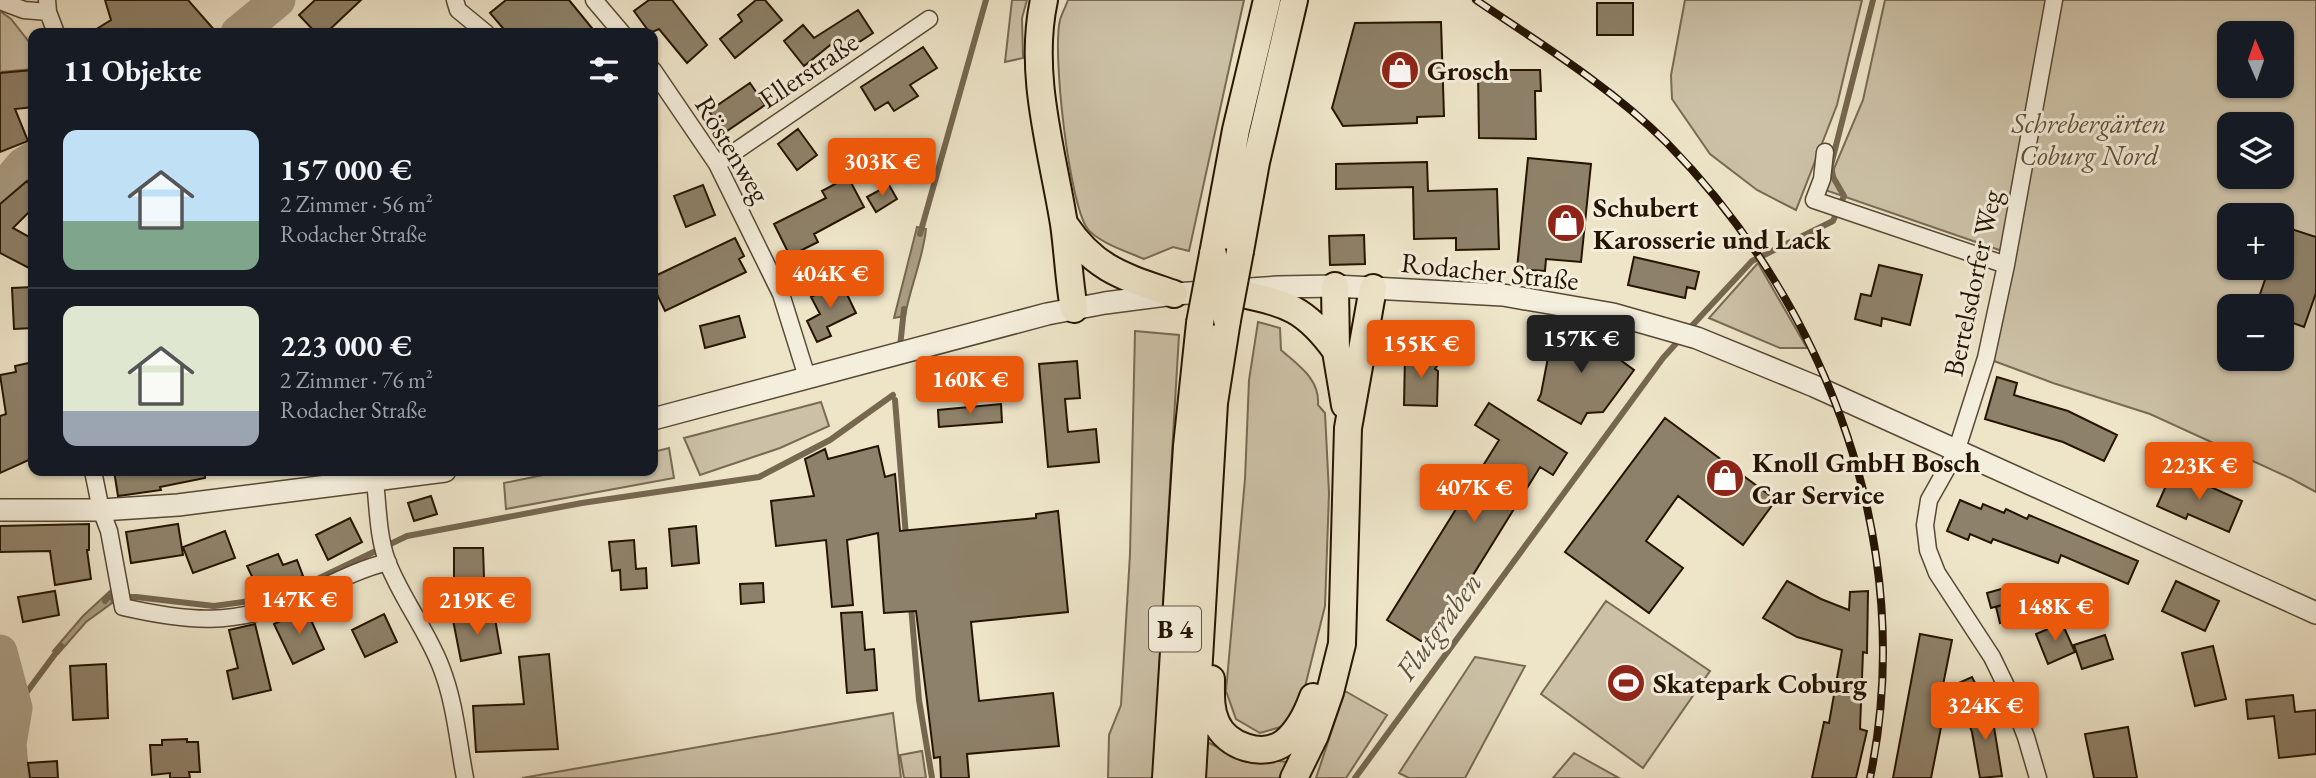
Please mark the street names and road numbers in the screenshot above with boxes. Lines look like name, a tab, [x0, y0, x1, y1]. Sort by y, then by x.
street label: Ellerstraße	[751, 23, 865, 116]
street label: Röstenweg	[687, 89, 779, 210]
street label: Bertelsdorfer Weg	[1935, 186, 2009, 379]
street label: Rodacher Straße	[1399, 244, 1581, 298]
road number: B 4	[1149, 607, 1201, 652]

